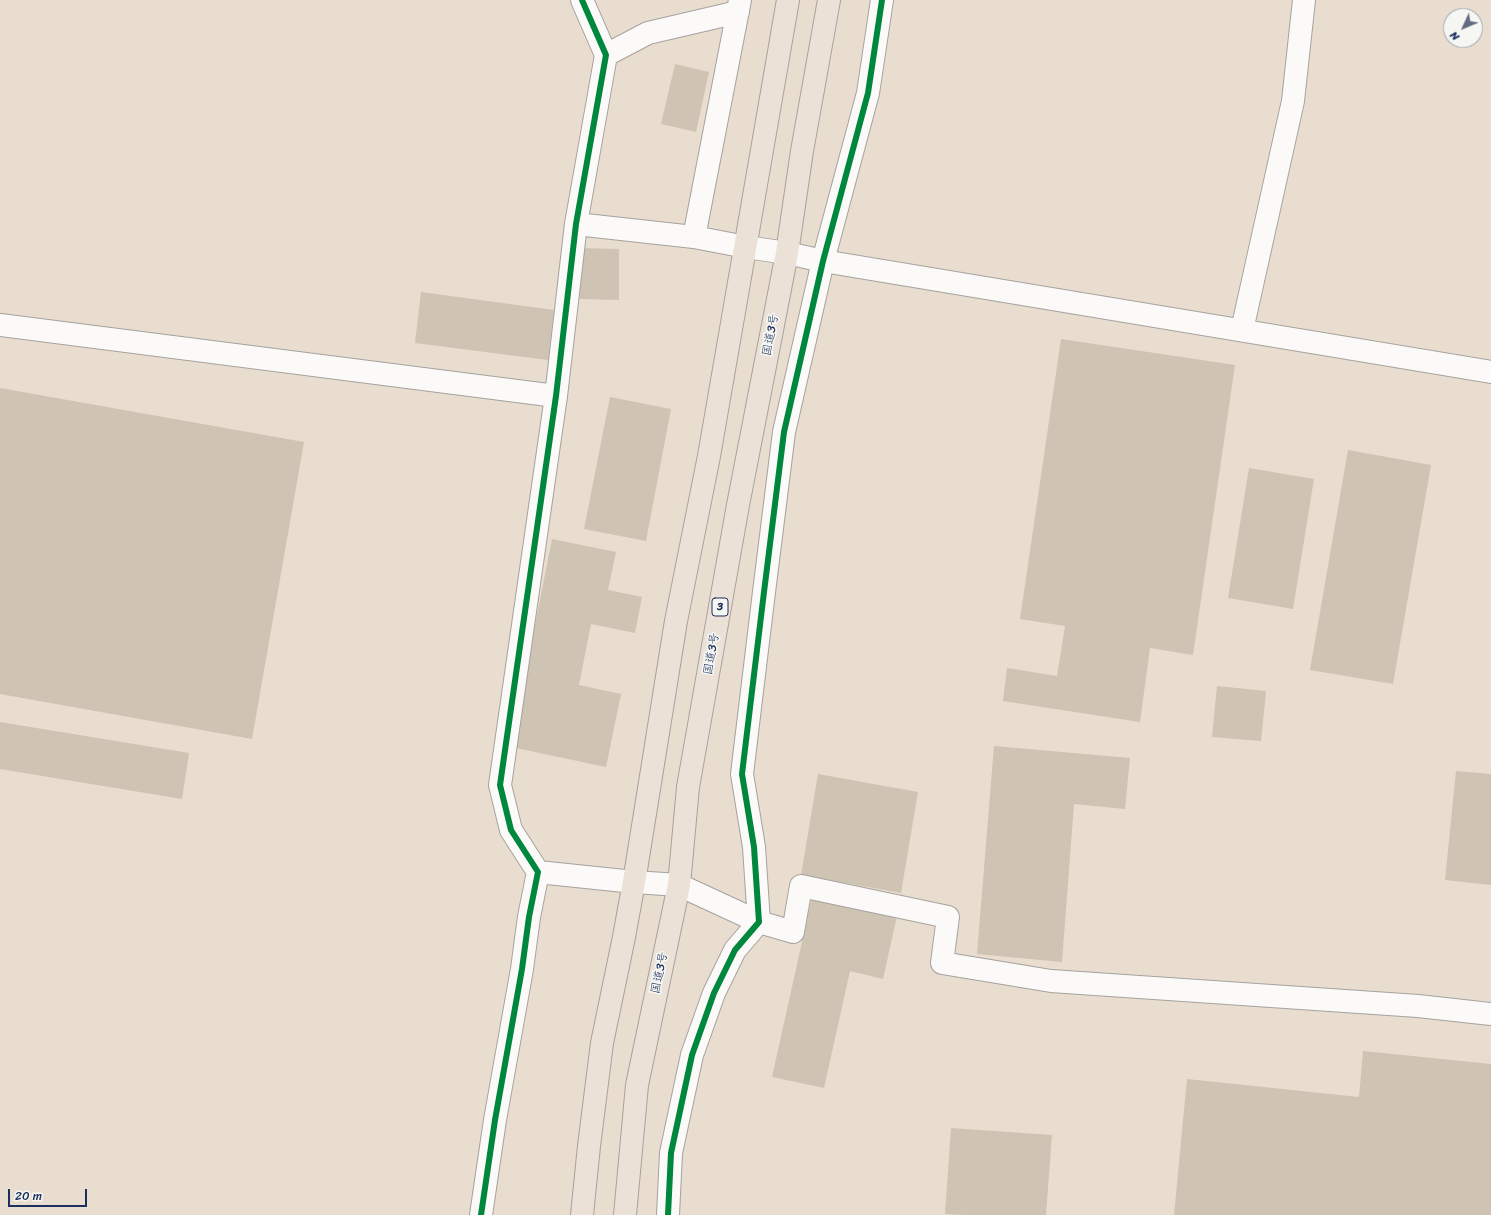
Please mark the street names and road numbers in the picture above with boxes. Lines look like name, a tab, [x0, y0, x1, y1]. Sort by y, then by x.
street label: 国道3号	[760, 313, 782, 357]
road number: 3	[712, 598, 728, 616]
street label: 国道3号	[701, 632, 723, 676]
street label: 国道3号	[649, 951, 671, 995]

